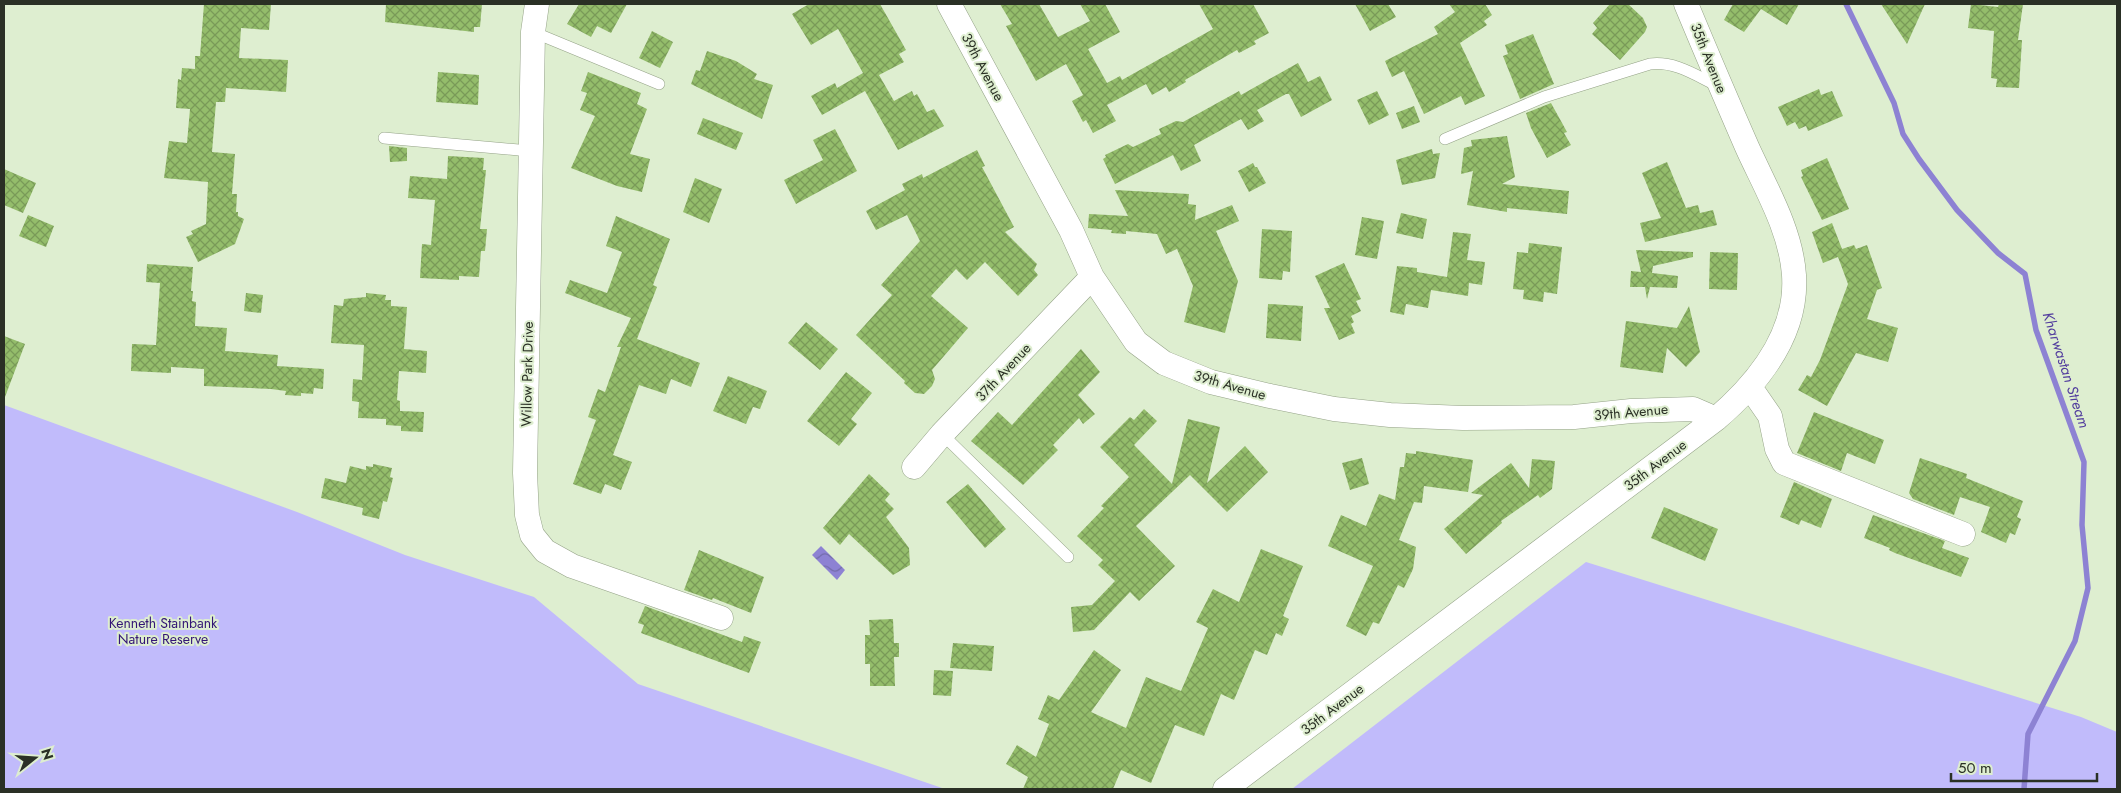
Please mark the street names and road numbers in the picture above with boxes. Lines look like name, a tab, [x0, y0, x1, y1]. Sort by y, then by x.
street label: 35th Avenue	[1686, 20, 1732, 96]
street label: 39th Avenue	[957, 30, 1009, 104]
street label: Willow Park Drive	[516, 321, 538, 427]
street label: 37th Avenue	[971, 338, 1035, 406]
street label: 39th Avenue	[1192, 365, 1268, 405]
street label: 39th Avenue	[1593, 399, 1669, 425]
street label: 35th Avenue	[1619, 435, 1691, 495]
street label: 35th Avenue	[1296, 679, 1368, 739]

